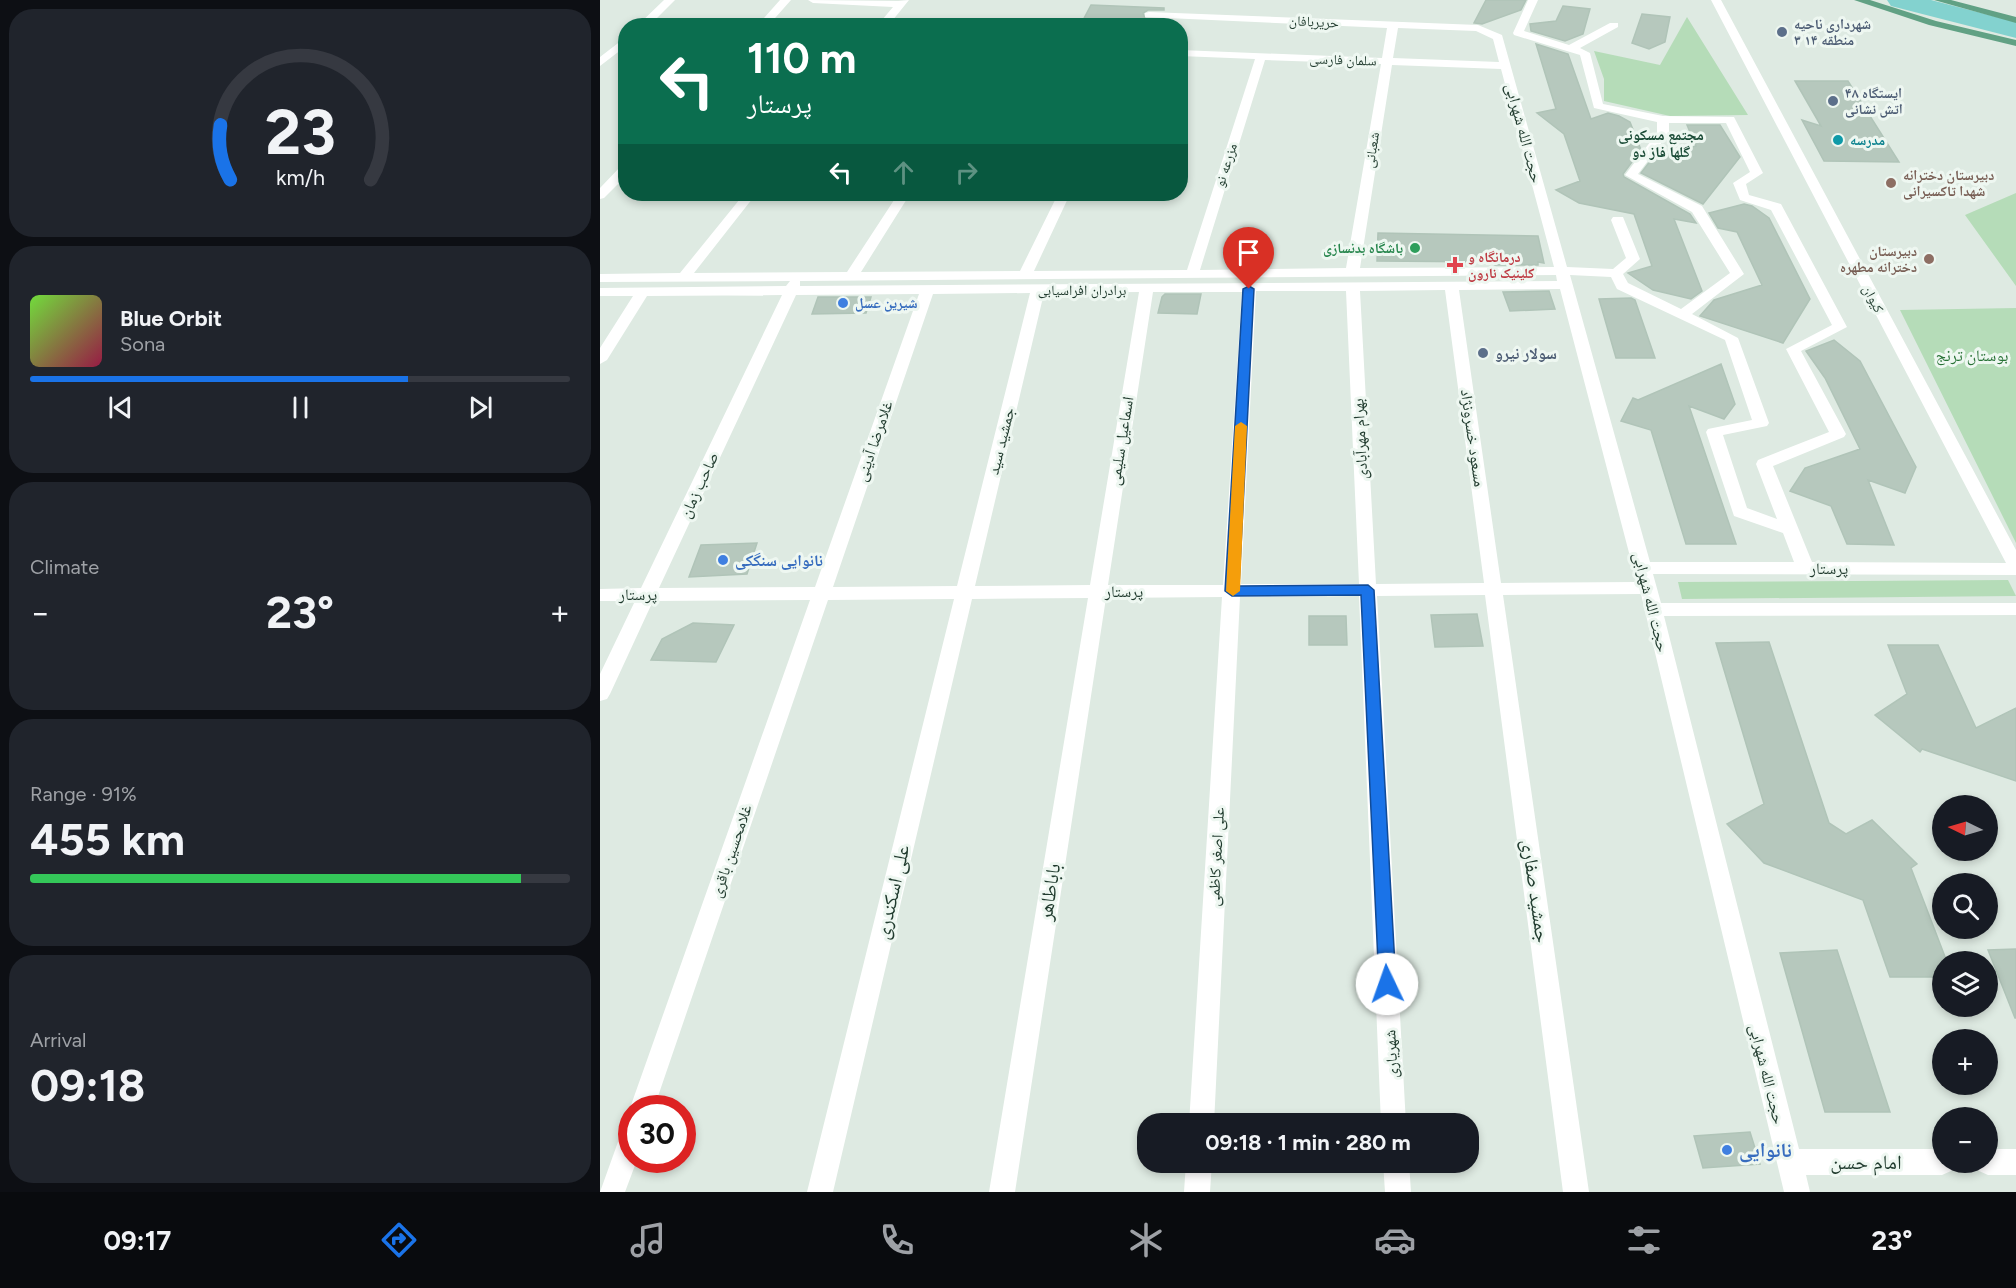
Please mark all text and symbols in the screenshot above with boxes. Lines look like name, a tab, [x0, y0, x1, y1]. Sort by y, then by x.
street label: حریربافان	[1289, 12, 1340, 32]
place label: شهرداری ناحیه ۳ منطقه ۱۴	[1794, 16, 1871, 49]
marker: شهرداری ناحیه ۳ منطقه ۱۴	[1775, 25, 1789, 39]
text: 110 m	[747, 33, 856, 84]
icon: left	[648, 42, 726, 120]
street label: سلمان فارسی	[1309, 50, 1377, 70]
street label: حجت الله شهرابی	[1501, 81, 1546, 185]
place label: ایستگاه ۴۸ اتش نشانی	[1845, 85, 1903, 118]
text: پرستار	[747, 87, 812, 120]
marker: ایستگاه ۴۸ اتش نشانی	[1826, 94, 1840, 108]
text: 23	[265, 95, 335, 170]
district label: مجتمع مسکونی گلها فاز دو	[1618, 126, 1704, 161]
street label: شعبانی	[1361, 131, 1383, 169]
place label: مدرسه	[1850, 132, 1885, 149]
marker: مدرسه	[1831, 133, 1845, 147]
street label: مزرعه نو	[1211, 141, 1241, 189]
icon: left	[824, 156, 857, 189]
icon: ahead	[887, 156, 920, 189]
icon: right	[950, 156, 983, 189]
text: km/h	[276, 165, 324, 190]
place label: دبیرستان دخترانه شهدا تاکسیرانی	[1903, 167, 1994, 200]
marker: دبیرستان دخترانه شهدا تاکسیرانی	[1884, 176, 1898, 190]
pin	[1223, 227, 1274, 289]
icon: arrive	[1232, 236, 1265, 269]
place label: باشگاه بدنسازی	[1323, 240, 1403, 257]
marker: باشگاه بدنسازی	[1408, 241, 1422, 255]
place label: دبیرستان دخترانه مطهره	[1840, 243, 1917, 276]
place label: درمانگاه و کلینیک نارون	[1468, 249, 1534, 282]
marker: دبیرستان دخترانه مطهره	[1922, 252, 1936, 266]
marker: درمانگاه و کلینیک نارون	[1446, 256, 1464, 274]
street label: برادران افراسیابی	[1038, 282, 1126, 299]
street label: کیوان	[1859, 282, 1887, 316]
place label: شیرین عسل	[855, 295, 918, 312]
marker: شیرین عسل	[836, 296, 850, 310]
text: Blue Orbit	[120, 305, 222, 332]
text: Sona	[120, 332, 165, 356]
place label: سولار نیرو	[1495, 344, 1557, 363]
marker: سولار نیرو	[1476, 346, 1490, 360]
park label: بوستان ترنج	[1936, 346, 2008, 366]
street label: مسعود خسرونژاد	[1457, 388, 1489, 488]
icon: previous	[104, 391, 137, 424]
icon: pause	[284, 391, 317, 424]
icon: next	[464, 391, 497, 424]
street label: اسماعیل سلیمی	[1105, 395, 1138, 487]
street label: غلامرضا آدینی	[851, 398, 898, 484]
street label: بهرام مهرآبادی	[1348, 398, 1373, 480]
street label: جمشید سید	[983, 405, 1019, 477]
street label: صاحب زمان	[675, 449, 723, 521]
street label: حجت الله شهرابی	[1628, 550, 1673, 654]
place label: نانوایی سنگکی	[735, 551, 823, 570]
marker: نانوایی سنگکی	[716, 553, 730, 567]
text: Climate	[30, 555, 99, 579]
street label: پرستار	[1809, 559, 1849, 578]
street label: پرستار	[1104, 582, 1144, 601]
text: 23°	[266, 585, 334, 639]
street label: پرستار	[618, 585, 658, 604]
text: −	[30, 593, 51, 632]
text: +	[549, 593, 570, 632]
text: Range · 91%	[30, 782, 137, 806]
north arrow	[1932, 795, 1998, 861]
map controls	[1932, 795, 1998, 1173]
street label: غلامحسین باقری	[706, 802, 757, 900]
street label: علی اصغر کاظمی	[1204, 807, 1229, 907]
text: 455 km	[30, 812, 185, 866]
street label: جمشید صفاری	[1517, 838, 1555, 945]
street label: علی اسکندری	[869, 842, 915, 942]
street label: باباطاهر	[1032, 862, 1065, 923]
button: search	[1932, 873, 1998, 939]
button: layers	[1932, 951, 1998, 1017]
position arrow	[1355, 952, 1419, 1016]
street label: حجت الله شهرابی	[1744, 1022, 1789, 1126]
text: Arrival	[30, 1028, 86, 1052]
street label: شهریاری	[1380, 1029, 1403, 1079]
button: +	[1932, 1029, 1998, 1095]
text: 09:18	[30, 1058, 145, 1112]
speed limit sign: 30	[618, 1095, 696, 1173]
button: −	[1932, 1107, 1998, 1173]
text: 09:18 · 1 min · 280 m	[1205, 1129, 1411, 1156]
place label: نانوایی	[1739, 1138, 1792, 1163]
marker: نانوایی	[1720, 1143, 1734, 1157]
street label: امام حسن	[1830, 1150, 1902, 1176]
icon: directions	[378, 1219, 420, 1261]
icon: music	[627, 1219, 669, 1261]
icon: phone	[876, 1219, 918, 1261]
icon: climate	[1125, 1219, 1167, 1261]
icon: car	[1374, 1219, 1416, 1261]
icon: filters	[1623, 1219, 1665, 1261]
text: 09:17	[103, 1224, 171, 1257]
text: 23°	[1872, 1224, 1912, 1257]

